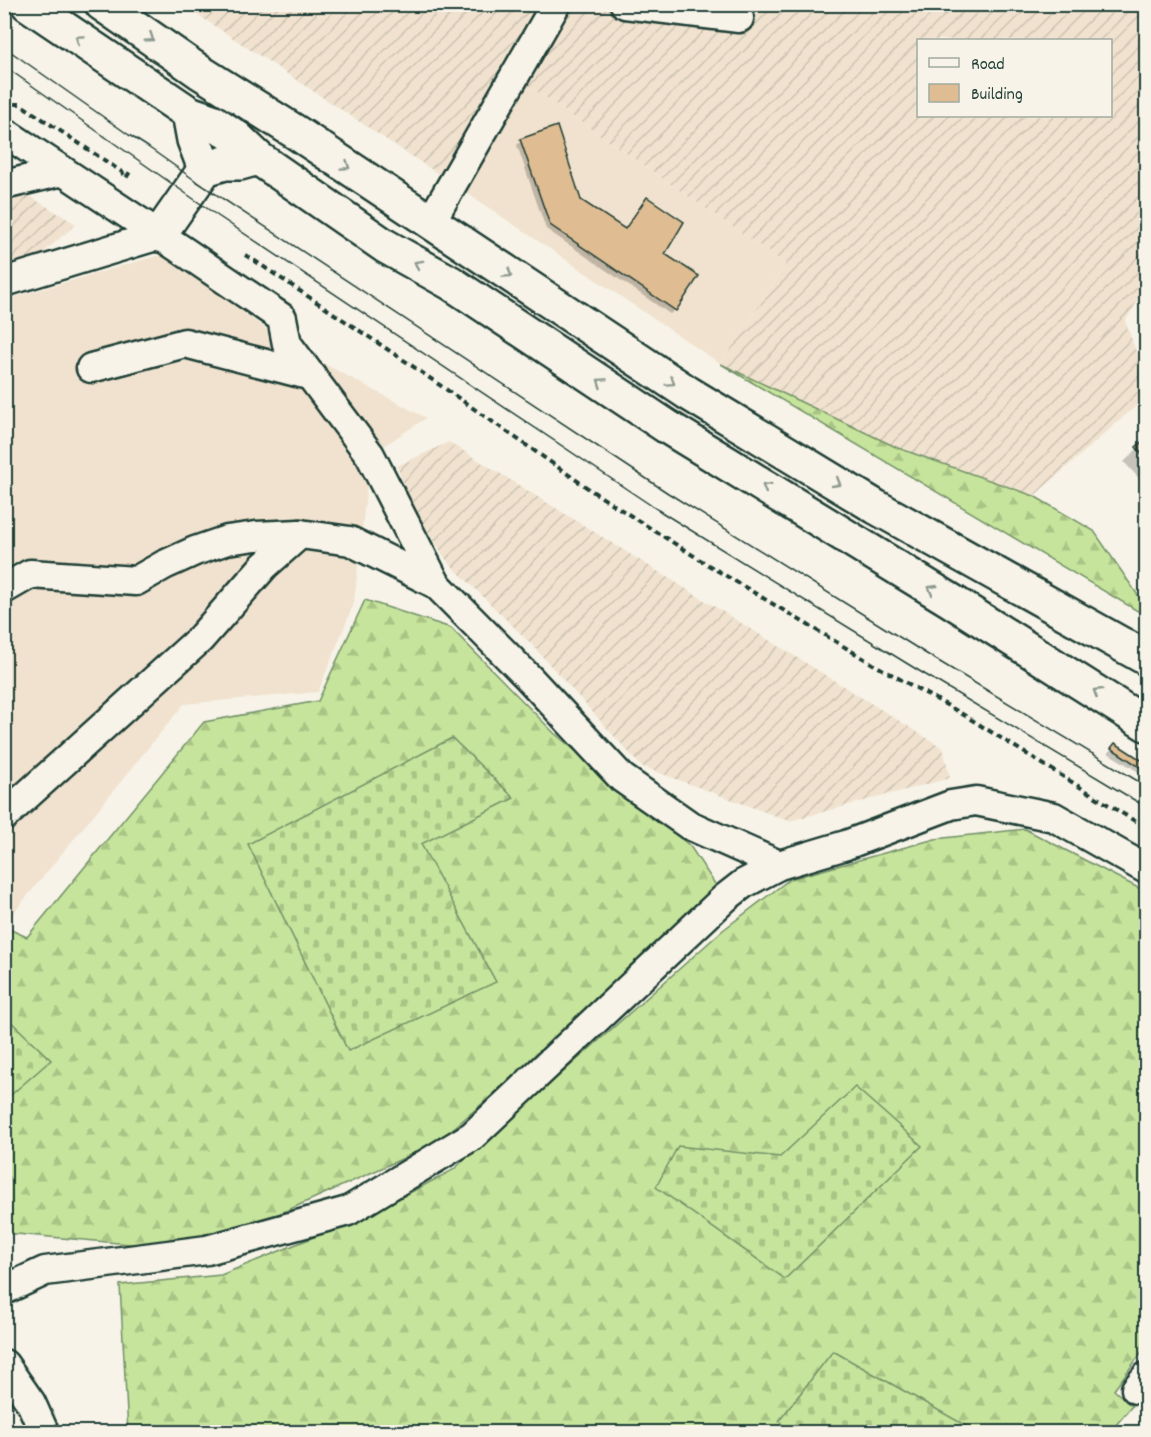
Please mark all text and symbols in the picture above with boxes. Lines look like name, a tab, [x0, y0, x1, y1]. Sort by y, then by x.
one-way arrow	[144, 31, 155, 42]
one-way arrow	[75, 35, 86, 46]
legend	[917, 39, 1112, 117]
text: Road	[971, 53, 1005, 78]
text: Building	[971, 83, 1023, 108]
one-way arrow	[339, 159, 350, 170]
one-way arrow	[414, 260, 424, 271]
one-way arrow	[501, 267, 512, 278]
one-way arrow	[664, 375, 675, 386]
one-way arrow	[597, 378, 607, 390]
one-way arrow	[831, 476, 841, 488]
one-way arrow	[762, 482, 772, 494]
one-way arrow	[928, 584, 938, 596]
one-way arrow	[1093, 688, 1103, 700]

